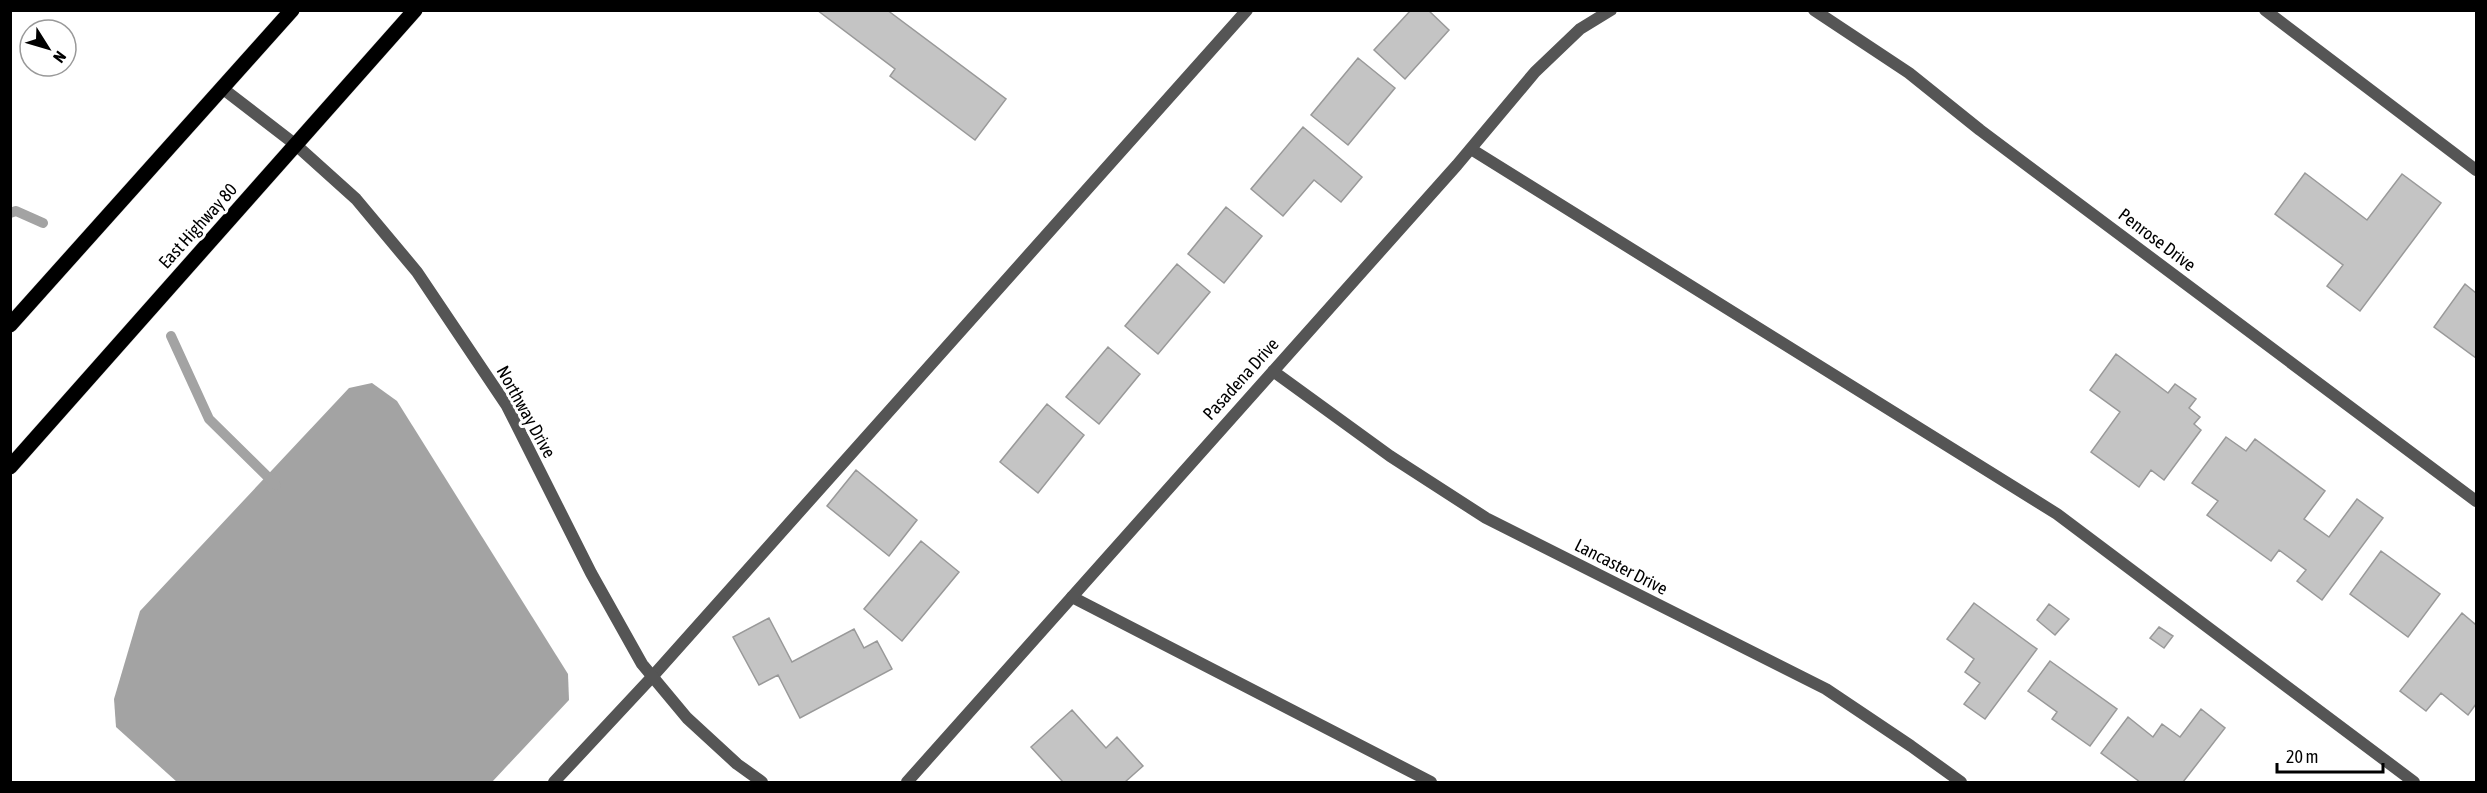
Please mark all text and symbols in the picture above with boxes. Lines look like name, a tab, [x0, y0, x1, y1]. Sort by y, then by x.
north arrow	[18, 18, 78, 78]
text: N	[50, 48, 70, 66]
street label: East Highway 80	[154, 179, 241, 272]
street label: Penrose Drive	[2115, 204, 2200, 275]
street label: Pasadena Drive	[1198, 333, 1283, 424]
street label: Northway Drive	[493, 362, 560, 461]
street label: Lancaster Drive	[1571, 534, 1671, 599]
scale bar	[2277, 736, 2384, 774]
text: 20 m	[2286, 746, 2318, 767]

